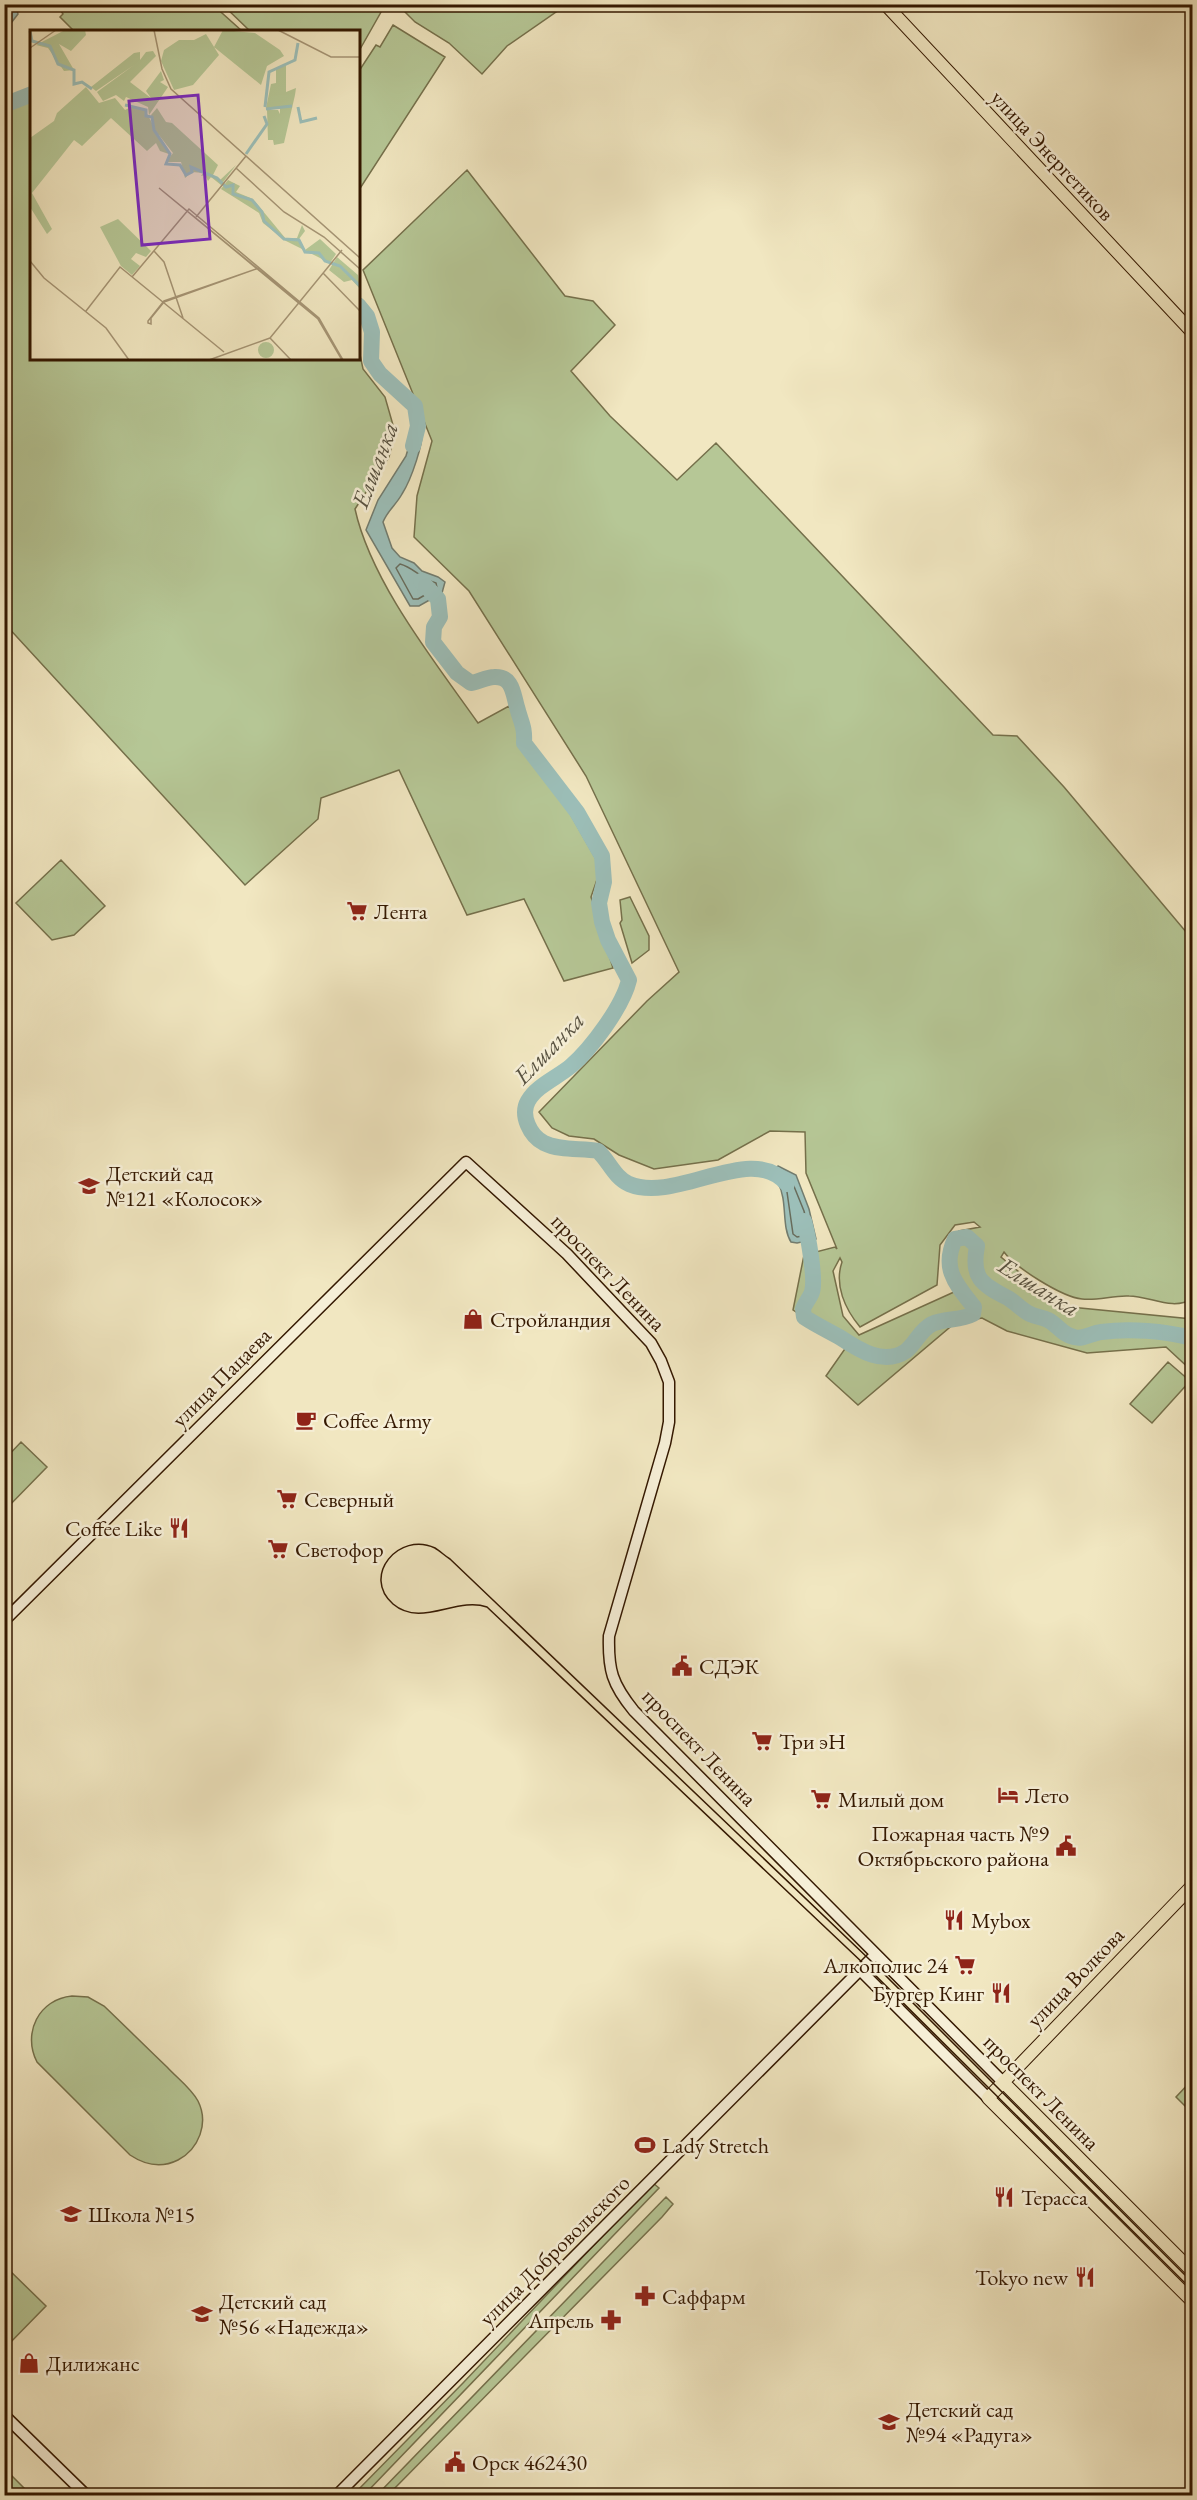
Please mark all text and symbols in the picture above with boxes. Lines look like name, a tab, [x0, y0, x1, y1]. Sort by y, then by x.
inset map	[30, 30, 360, 360]
street label: улица Энергетиков	[984, 84, 1121, 227]
water label: Елшанка	[344, 418, 405, 513]
place label: Лента	[374, 897, 428, 926]
supermarket icon: Лента	[345, 899, 369, 923]
water label: Елшанка	[506, 1005, 591, 1091]
place label: Детский сад №121 «Колосок»	[106, 1159, 263, 1213]
school or university icon: Детский сад №121 «Колосок»	[77, 1174, 101, 1198]
street label: проспект Ленина	[545, 1207, 672, 1338]
water label: Елшанка	[992, 1249, 1085, 1323]
place label: Стройландия	[490, 1305, 611, 1334]
shop icon: Стройландия	[461, 1307, 485, 1331]
street label: улица Пацаева	[165, 1321, 278, 1433]
place label: Coffee Army	[323, 1406, 432, 1435]
cafe icon: Coffee Army	[294, 1408, 318, 1432]
place label: Северный	[304, 1485, 394, 1514]
supermarket icon: Северный	[275, 1487, 299, 1511]
place label: Coffee Like	[65, 1514, 162, 1543]
restaurant icon: Coffee Like	[167, 1516, 191, 1540]
place label: Светофор	[295, 1535, 384, 1564]
supermarket icon: Светофор	[266, 1537, 290, 1561]
place label: СДЭК	[699, 1652, 759, 1681]
public building icon: СДЭК	[670, 1654, 694, 1678]
street label: проспект Ленина	[636, 1682, 763, 1813]
place label: Три эН	[779, 1727, 846, 1756]
supermarket icon: Три эН	[750, 1729, 774, 1753]
place label: Лето	[1025, 1781, 1069, 1810]
hotel icon: Лето	[996, 1783, 1020, 1807]
place label: Милый дом	[838, 1785, 944, 1814]
supermarket icon: Милый дом	[809, 1787, 833, 1811]
place label: Пожарная часть №9 Октябрьского района	[858, 1819, 1049, 1873]
public building icon: Пожарная часть №9 Октябрьского района	[1054, 1834, 1078, 1858]
place label: Mybox	[971, 1906, 1031, 1935]
restaurant icon: Mybox	[942, 1908, 966, 1932]
street label: улица Волкова	[1020, 1921, 1131, 2034]
place label: Алкополис 24	[822, 1951, 948, 1980]
supermarket icon: Алкополис 24	[953, 1953, 977, 1977]
place label: Бургер Кинг	[872, 1979, 984, 2008]
restaurant icon: Бургер Кинг	[989, 1981, 1013, 2005]
street label: проспект Ленина	[977, 2028, 1106, 2157]
place label: Lady Stretch	[662, 2131, 769, 2160]
sports icon: Lady Stretch	[633, 2133, 657, 2157]
street label: улица Добровольского	[473, 2169, 636, 2332]
place label: Терасса	[1021, 2183, 1088, 2212]
restaurant icon: Терасса	[992, 2185, 1016, 2209]
place label: Школа №15	[88, 2200, 195, 2229]
school or university icon: Школа №15	[59, 2202, 83, 2226]
place label: Tokyo new	[975, 2263, 1069, 2292]
restaurant icon: Tokyo new	[1073, 2265, 1097, 2289]
place label: Саффарм	[662, 2282, 746, 2311]
pharmacy icon: Саффарм	[633, 2284, 657, 2308]
place label: Детский сад №56 «Надежда»	[219, 2287, 369, 2341]
school or university icon: Детский сад №56 «Надежда»	[190, 2302, 214, 2326]
place label: Апрель	[527, 2306, 594, 2335]
pharmacy icon: Апрель	[599, 2308, 623, 2332]
place label: Дилижанс	[46, 2349, 140, 2378]
shop icon: Дилижанс	[17, 2351, 41, 2375]
place label: Детский сад №94 «Радуга»	[906, 2395, 1033, 2449]
school or university icon: Детский сад №94 «Радуга»	[877, 2410, 901, 2434]
place label: Орск 462430	[472, 2448, 588, 2477]
public building icon: Орск 462430	[443, 2450, 467, 2474]

